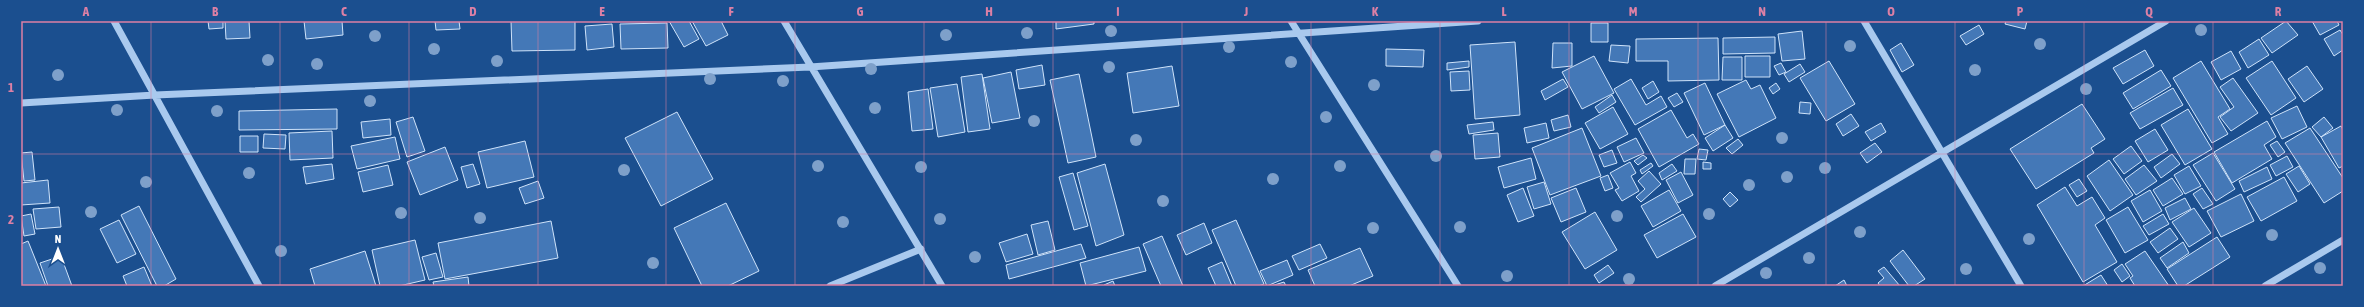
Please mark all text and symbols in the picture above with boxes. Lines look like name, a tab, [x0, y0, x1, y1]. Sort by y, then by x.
text: A	[82, 4, 90, 19]
text: B	[212, 4, 219, 19]
text: C	[341, 4, 347, 19]
text: D	[469, 4, 477, 19]
text: E	[599, 4, 605, 19]
text: F	[728, 4, 734, 19]
text: G	[857, 4, 864, 19]
text: H	[985, 4, 993, 19]
text: I	[1116, 4, 1120, 19]
text: J	[1243, 4, 1248, 19]
text: K	[1372, 4, 1379, 19]
text: L	[1501, 4, 1507, 19]
text: M	[1629, 4, 1638, 19]
text: N	[1758, 4, 1766, 19]
text: O	[1887, 4, 1895, 19]
text: P	[2017, 4, 2024, 19]
text: Q	[2145, 4, 2153, 19]
text: R	[2275, 4, 2282, 19]
text: 1	[8, 80, 14, 95]
text: 2	[8, 212, 14, 227]
north arrow	[38, 229, 78, 269]
text: N	[55, 233, 61, 245]

